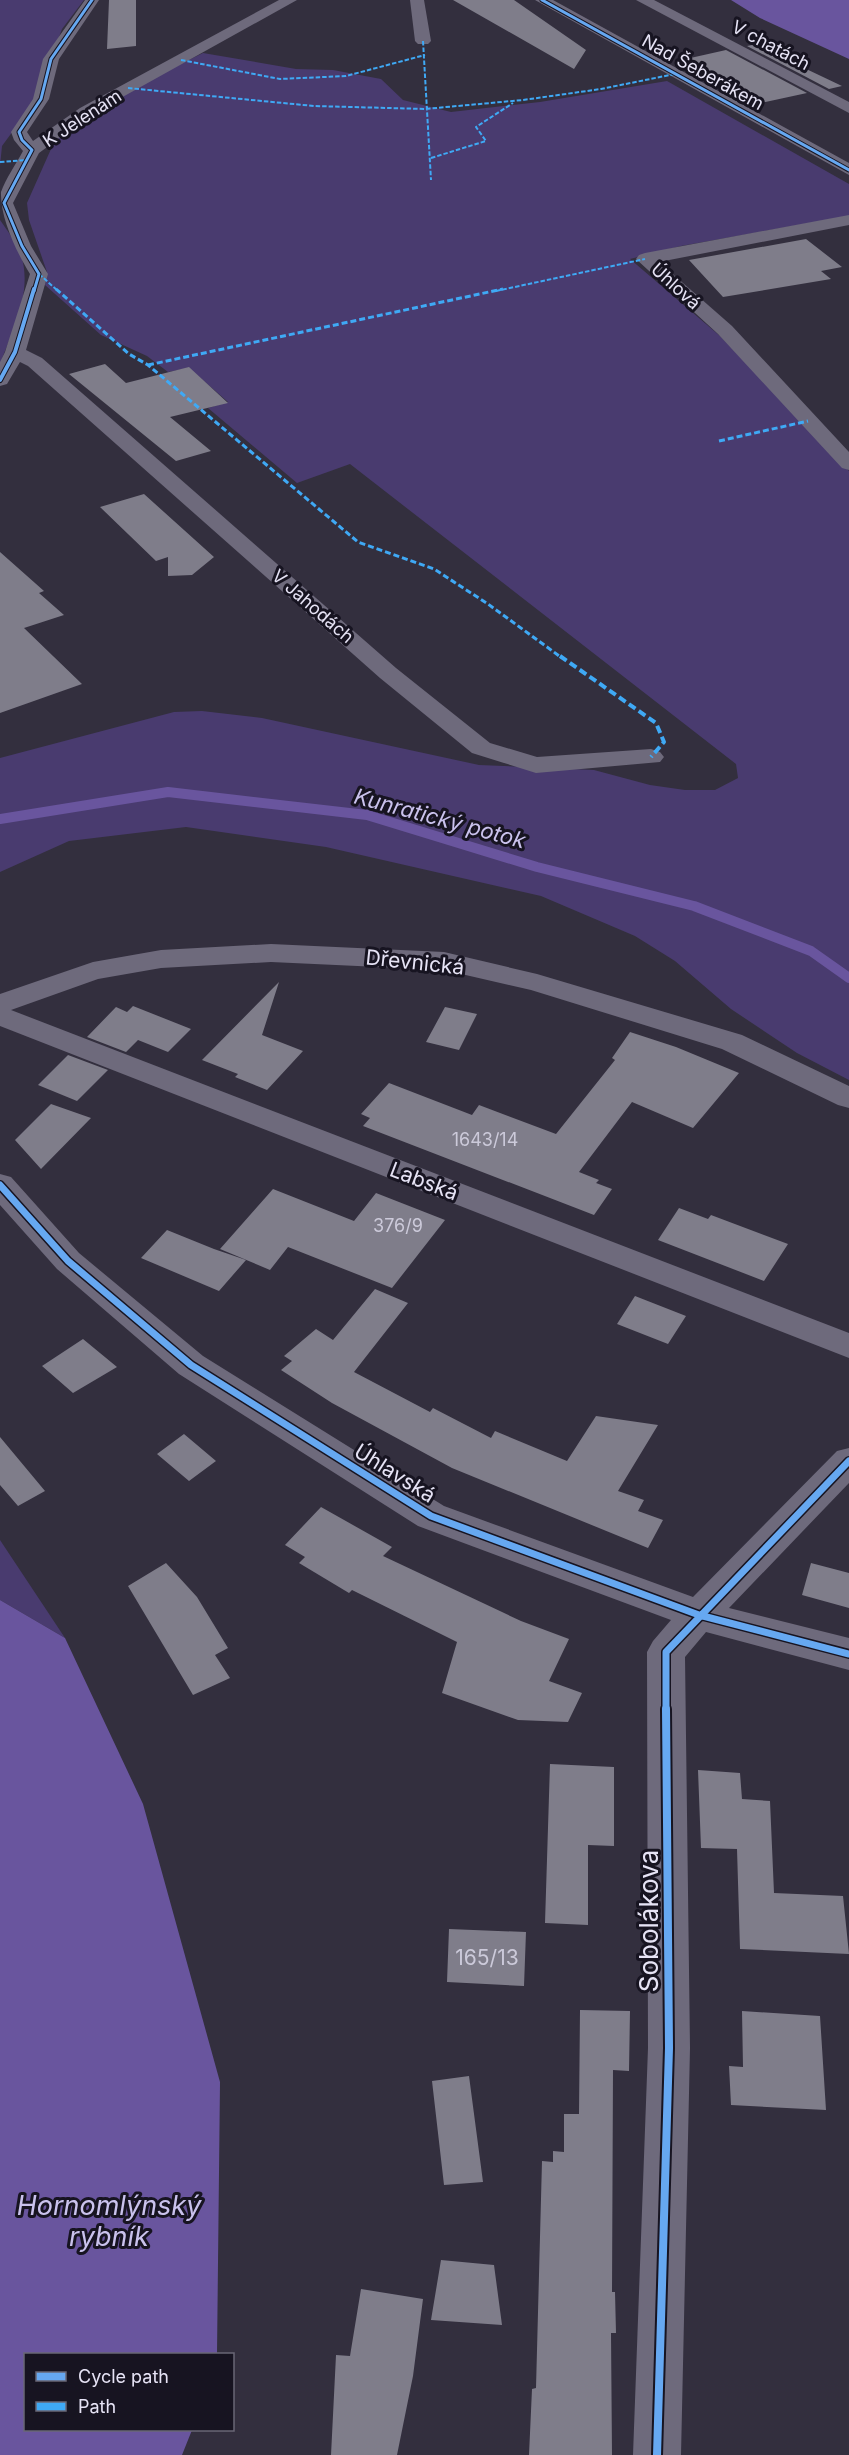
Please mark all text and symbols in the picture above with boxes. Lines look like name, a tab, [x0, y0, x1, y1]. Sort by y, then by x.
street label: V chatách	[728, 16, 814, 74]
street label: Nad Šeberákem	[638, 29, 768, 114]
street label: K Jelenám	[39, 85, 125, 151]
street label: Úhlová	[647, 258, 706, 314]
street label: V Jahodách	[268, 565, 358, 647]
water label: Kunratický potok	[352, 783, 529, 854]
street label: Dřevnická	[364, 944, 466, 980]
house number: 1643/14	[452, 1129, 518, 1150]
street label: Labská	[386, 1157, 462, 1205]
house number: 376/9	[373, 1215, 423, 1236]
street label: Úhlavská	[350, 1437, 441, 1508]
street label: Sobolákova	[633, 1850, 664, 1992]
house number: 165/13	[455, 1945, 519, 1970]
water label: Hornomlýnský rybník	[17, 2189, 202, 2253]
legend	[24, 2353, 234, 2431]
text: Cycle path	[78, 2366, 169, 2387]
text: Path	[78, 2396, 116, 2417]

